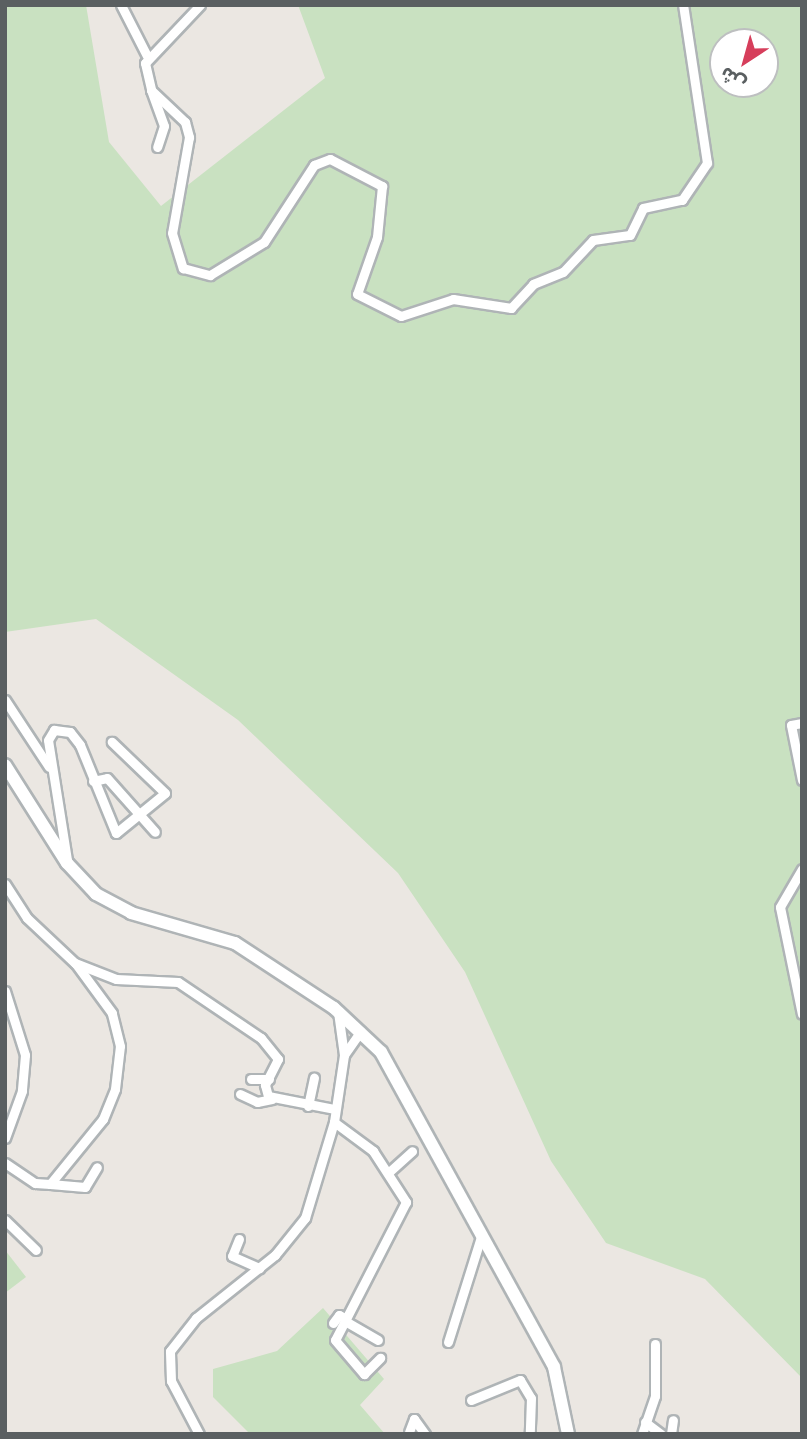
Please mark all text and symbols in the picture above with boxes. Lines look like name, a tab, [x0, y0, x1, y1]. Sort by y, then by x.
north arrow	[709, 28, 779, 98]
text: ش	[715, 61, 750, 97]

